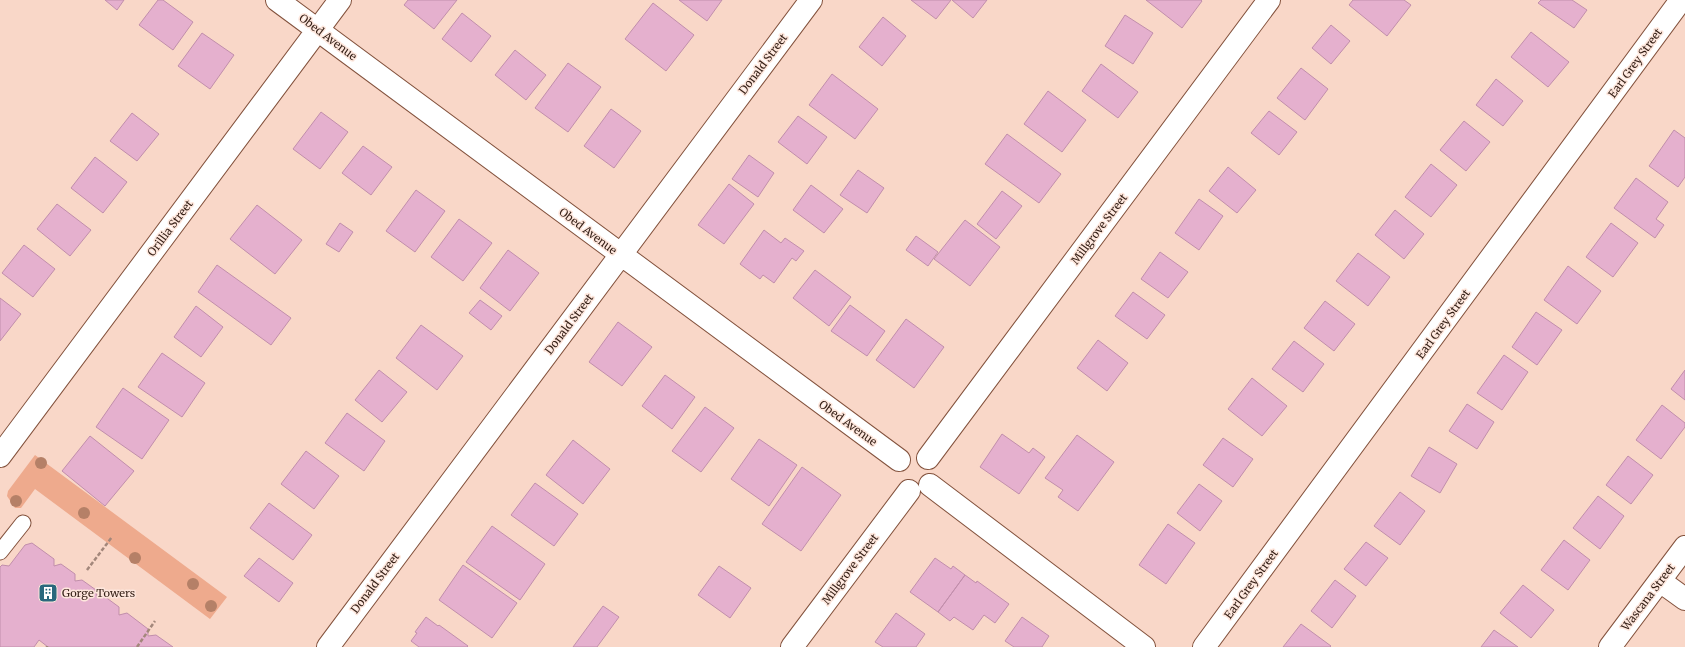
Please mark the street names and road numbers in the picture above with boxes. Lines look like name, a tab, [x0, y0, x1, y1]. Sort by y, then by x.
street label: Obed Avenue	[296, 11, 360, 63]
street label: Earl Grey Street	[1605, 25, 1665, 101]
street label: Donald Street	[736, 30, 791, 97]
street label: Millgrove Street	[1068, 190, 1131, 267]
street label: Orillia Street	[144, 197, 196, 259]
street label: Obed Avenue	[556, 205, 620, 257]
street label: Earl Grey Street	[1413, 286, 1473, 362]
street label: Donald Street	[542, 290, 597, 357]
street label: Obed Avenue	[816, 397, 880, 449]
street label: Millgrove Street	[819, 530, 882, 607]
street label: Earl Grey Street	[1221, 546, 1281, 622]
street label: Donald Street	[348, 549, 403, 616]
street label: Wascana Street	[1618, 560, 1678, 634]

